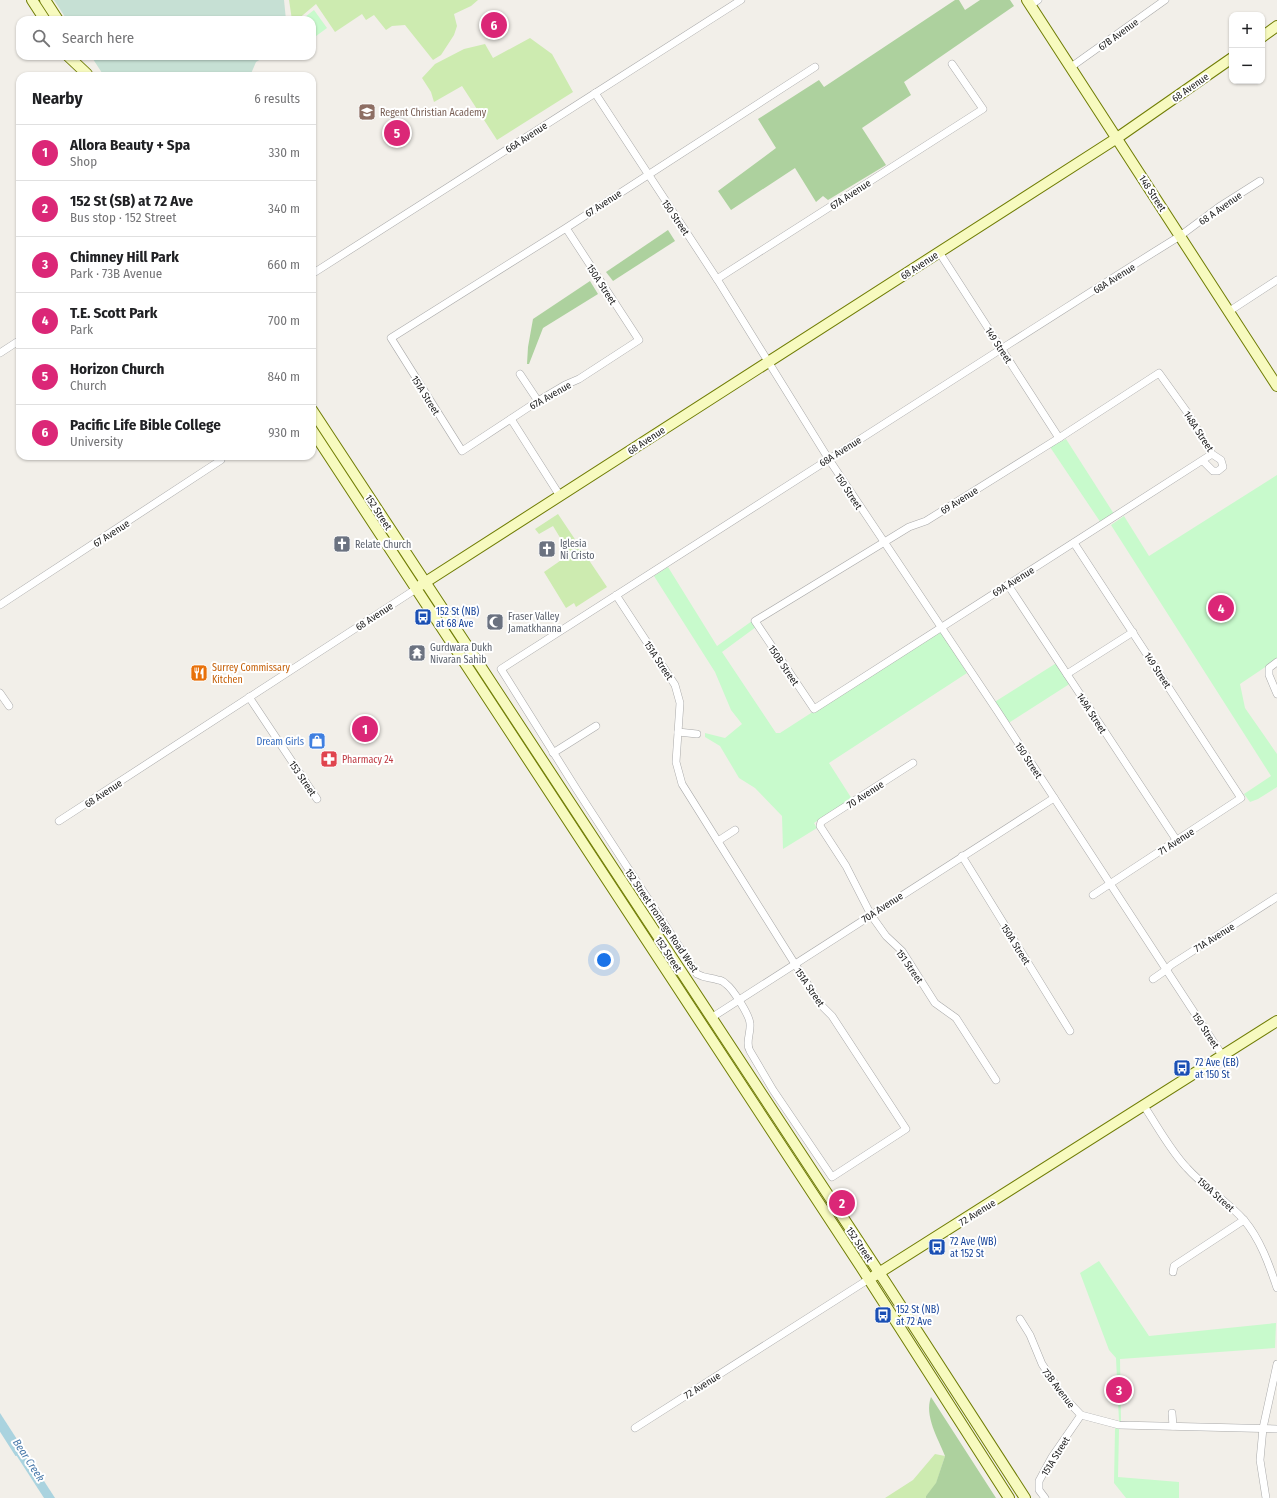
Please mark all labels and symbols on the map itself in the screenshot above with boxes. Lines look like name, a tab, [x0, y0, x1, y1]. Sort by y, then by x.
pin: 6	[481, 10, 507, 40]
street label: 67B Avenue	[1096, 16, 1141, 53]
street label: 68 Avenue	[1170, 71, 1211, 105]
school or university icon: Regent Christian Academy	[357, 102, 377, 122]
place label: Regent Christian Academy	[380, 107, 487, 119]
pin: 5	[384, 118, 410, 148]
street label: 66A Avenue	[503, 120, 550, 156]
street label: 148 Street	[1136, 173, 1169, 214]
street label: 67A Avenue	[828, 177, 873, 212]
street label: 67 Avenue	[583, 188, 624, 220]
street label: 68 A Avenue	[1197, 190, 1245, 228]
street label: 150 Street	[659, 197, 692, 238]
street label: 68 Avenue	[899, 249, 941, 282]
street label: 68A Avenue	[1091, 261, 1138, 297]
street label: 150A Street	[584, 262, 619, 308]
street label: 149 Street	[982, 325, 1015, 366]
street label: 151A Street	[408, 374, 442, 418]
street label: 67A Avenue	[528, 379, 574, 413]
street label: 148A Street	[1181, 409, 1216, 455]
street label: 68 Avenue	[626, 424, 668, 457]
street label: 68A Avenue	[817, 434, 864, 470]
street label: 150 Street	[832, 471, 865, 512]
street label: 69 Avenue	[939, 485, 981, 517]
street label: 152 Street	[362, 493, 394, 533]
street label: 67 Avenue	[91, 518, 132, 550]
church icon: Relate Church	[332, 534, 352, 554]
place label: Iglesia Ni Cristo	[560, 538, 595, 562]
place label: Relate Church	[355, 539, 411, 551]
church icon: Iglesia Ni Cristo	[537, 539, 557, 559]
street label: 69A Avenue	[990, 564, 1037, 599]
pin: 4	[1208, 593, 1234, 623]
street label: 68 Avenue	[354, 600, 396, 633]
place label: 152 St (NB) at 68 Ave	[436, 605, 479, 630]
bus stop icon: 152 St (NB) at 68 Ave	[413, 607, 433, 627]
place label: Fraser Valley Jamatkhanna	[508, 611, 562, 635]
mosque icon: Fraser Valley Jamatkhanna	[485, 612, 505, 632]
street label: 151A Street	[641, 639, 676, 683]
place label: Gurdwara Dukh Nivaran Sahib	[430, 642, 492, 666]
temple icon: Gurdwara Dukh Nivaran Sahib	[407, 643, 427, 663]
street label: 150B Street	[765, 643, 801, 689]
street label: 149 Street	[1141, 650, 1174, 691]
place label: Surrey Commissary Kitchen	[212, 662, 290, 686]
restaurant icon: Surrey Commissary Kitchen	[189, 663, 209, 683]
street label: 149A Street	[1074, 691, 1109, 737]
pin: 1	[352, 714, 378, 744]
shop icon: Dream Girls	[307, 731, 327, 751]
place label: Dream Girls	[257, 736, 304, 748]
street label: 150 Street	[1012, 740, 1045, 781]
pharmacy icon: Pharmacy 24	[319, 749, 339, 769]
place label: Pharmacy 24	[342, 754, 394, 766]
street label: 153 Street	[286, 759, 319, 799]
street label: 68 Avenue	[83, 777, 125, 810]
street label: 70 Avenue	[845, 778, 886, 811]
street label: 71 Avenue	[1156, 826, 1197, 858]
street label: 152 Street Frontage Road West	[623, 866, 701, 974]
street label: 70A Avenue	[860, 890, 905, 926]
street label: 71A Avenue	[1192, 921, 1237, 955]
street label: 150A Street	[998, 922, 1033, 968]
street label: 152 Street	[653, 934, 685, 974]
street label: 151 Street	[893, 947, 926, 987]
your location	[594, 950, 614, 970]
street label: 151A Street	[792, 966, 827, 1010]
street label: 150 Street	[1189, 1010, 1222, 1051]
place label: 72 Ave (EB) at 150 St	[1195, 1056, 1239, 1081]
bus stop icon: 72 Ave (EB) at 150 St	[1172, 1058, 1192, 1078]
street label: 150A Street	[1194, 1175, 1237, 1215]
pin: 2	[829, 1188, 855, 1218]
street label: 72 Avenue	[957, 1197, 998, 1229]
street label: 152 Street	[843, 1225, 876, 1265]
place label: 72 Ave (WB) at 152 St	[950, 1235, 997, 1260]
bus stop icon: 72 Ave (WB) at 152 St	[927, 1237, 947, 1257]
place label: 152 St (NB) at 72 Ave	[896, 1303, 939, 1328]
bus stop icon: 152 St (NB) at 72 Ave	[873, 1305, 893, 1325]
street label: 73B Avenue	[1039, 1366, 1077, 1411]
street label: 72 Avenue	[682, 1370, 723, 1402]
pin: 3	[1106, 1375, 1132, 1405]
street label: 151A Street	[1039, 1434, 1073, 1478]
water label: Bear Creek	[10, 1437, 47, 1484]

